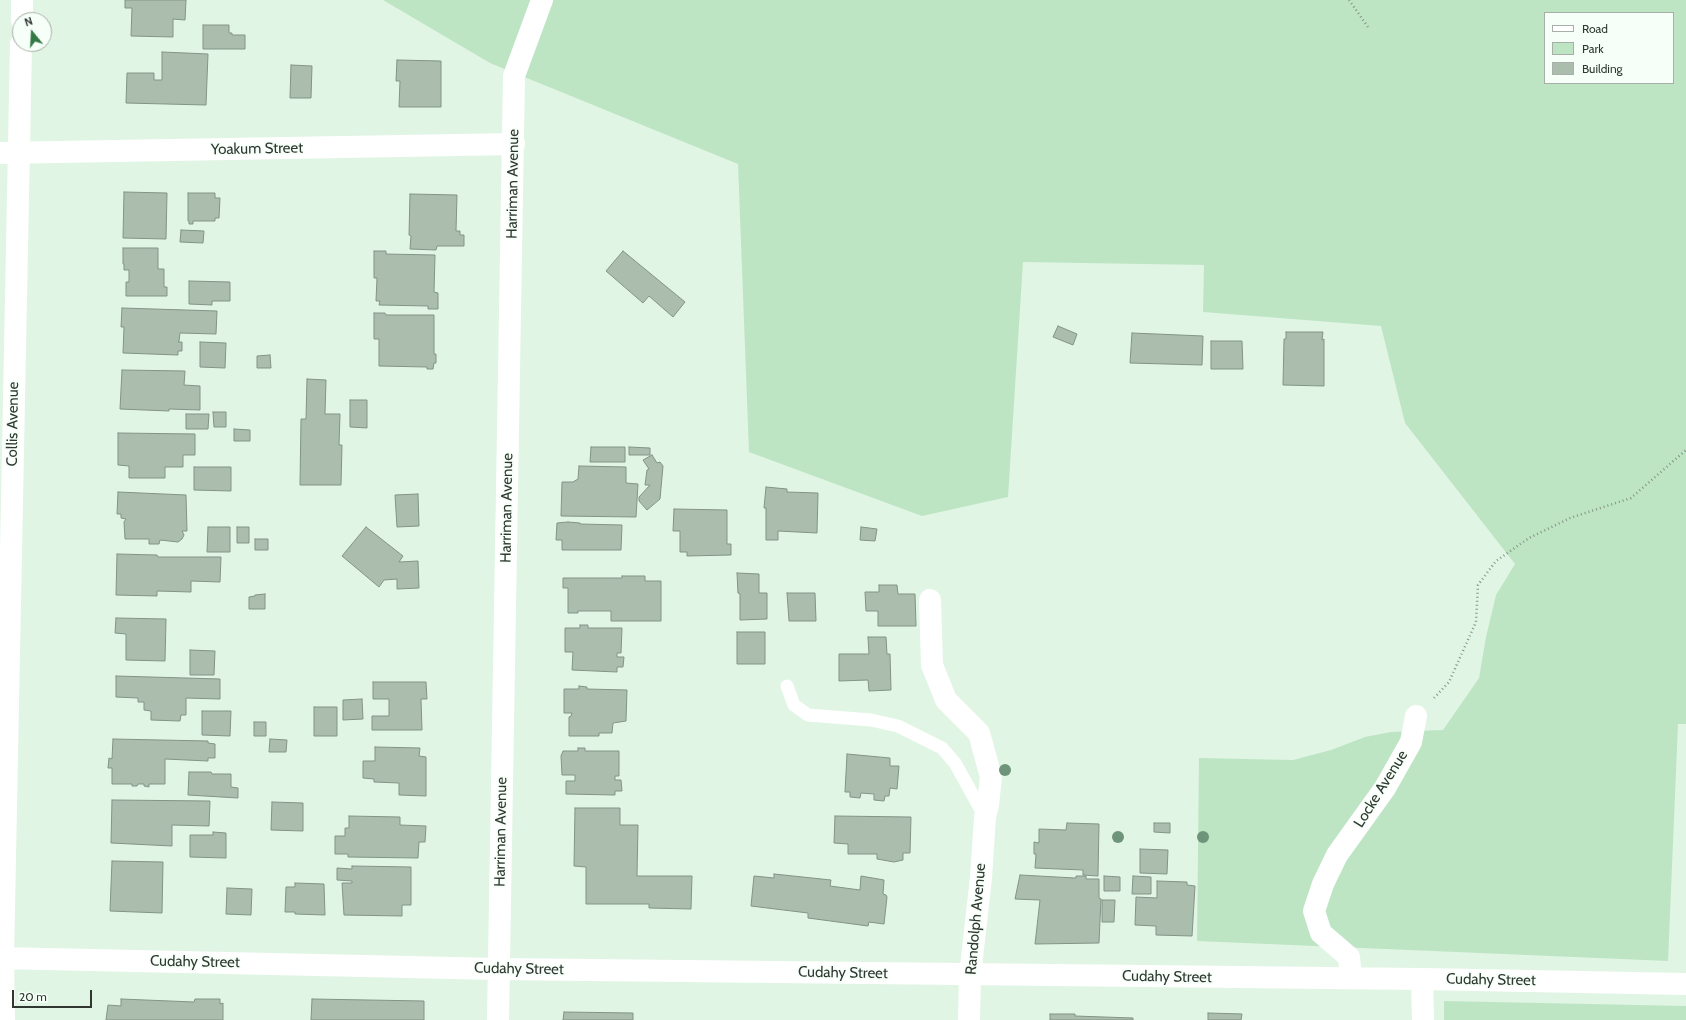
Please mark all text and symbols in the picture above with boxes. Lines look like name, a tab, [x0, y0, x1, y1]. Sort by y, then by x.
north arrow	[12, 12, 52, 52]
legend	[1544, 12, 1674, 84]
text: N	[23, 14, 34, 29]
text: Road	[1582, 21, 1608, 36]
text: Park	[1582, 41, 1604, 56]
text: Building	[1582, 61, 1623, 76]
street label: Harriman Avenue	[503, 129, 523, 239]
street label: Yoakum Street	[211, 139, 303, 159]
street label: Collis Avenue	[3, 382, 23, 466]
street label: Harriman Avenue	[497, 453, 517, 563]
street label: Locke Avenue	[1350, 747, 1412, 831]
street label: Harriman Avenue	[491, 777, 511, 887]
street label: Randolph Avenue	[962, 862, 990, 976]
street label: Cudahy Street	[150, 952, 240, 972]
street label: Cudahy Street	[474, 959, 564, 979]
street label: Cudahy Street	[798, 963, 888, 983]
street label: Cudahy Street	[1122, 967, 1212, 987]
street label: Cudahy Street	[1446, 970, 1536, 990]
scale bar	[14, 982, 94, 1008]
text: 20 m	[19, 989, 47, 1004]

